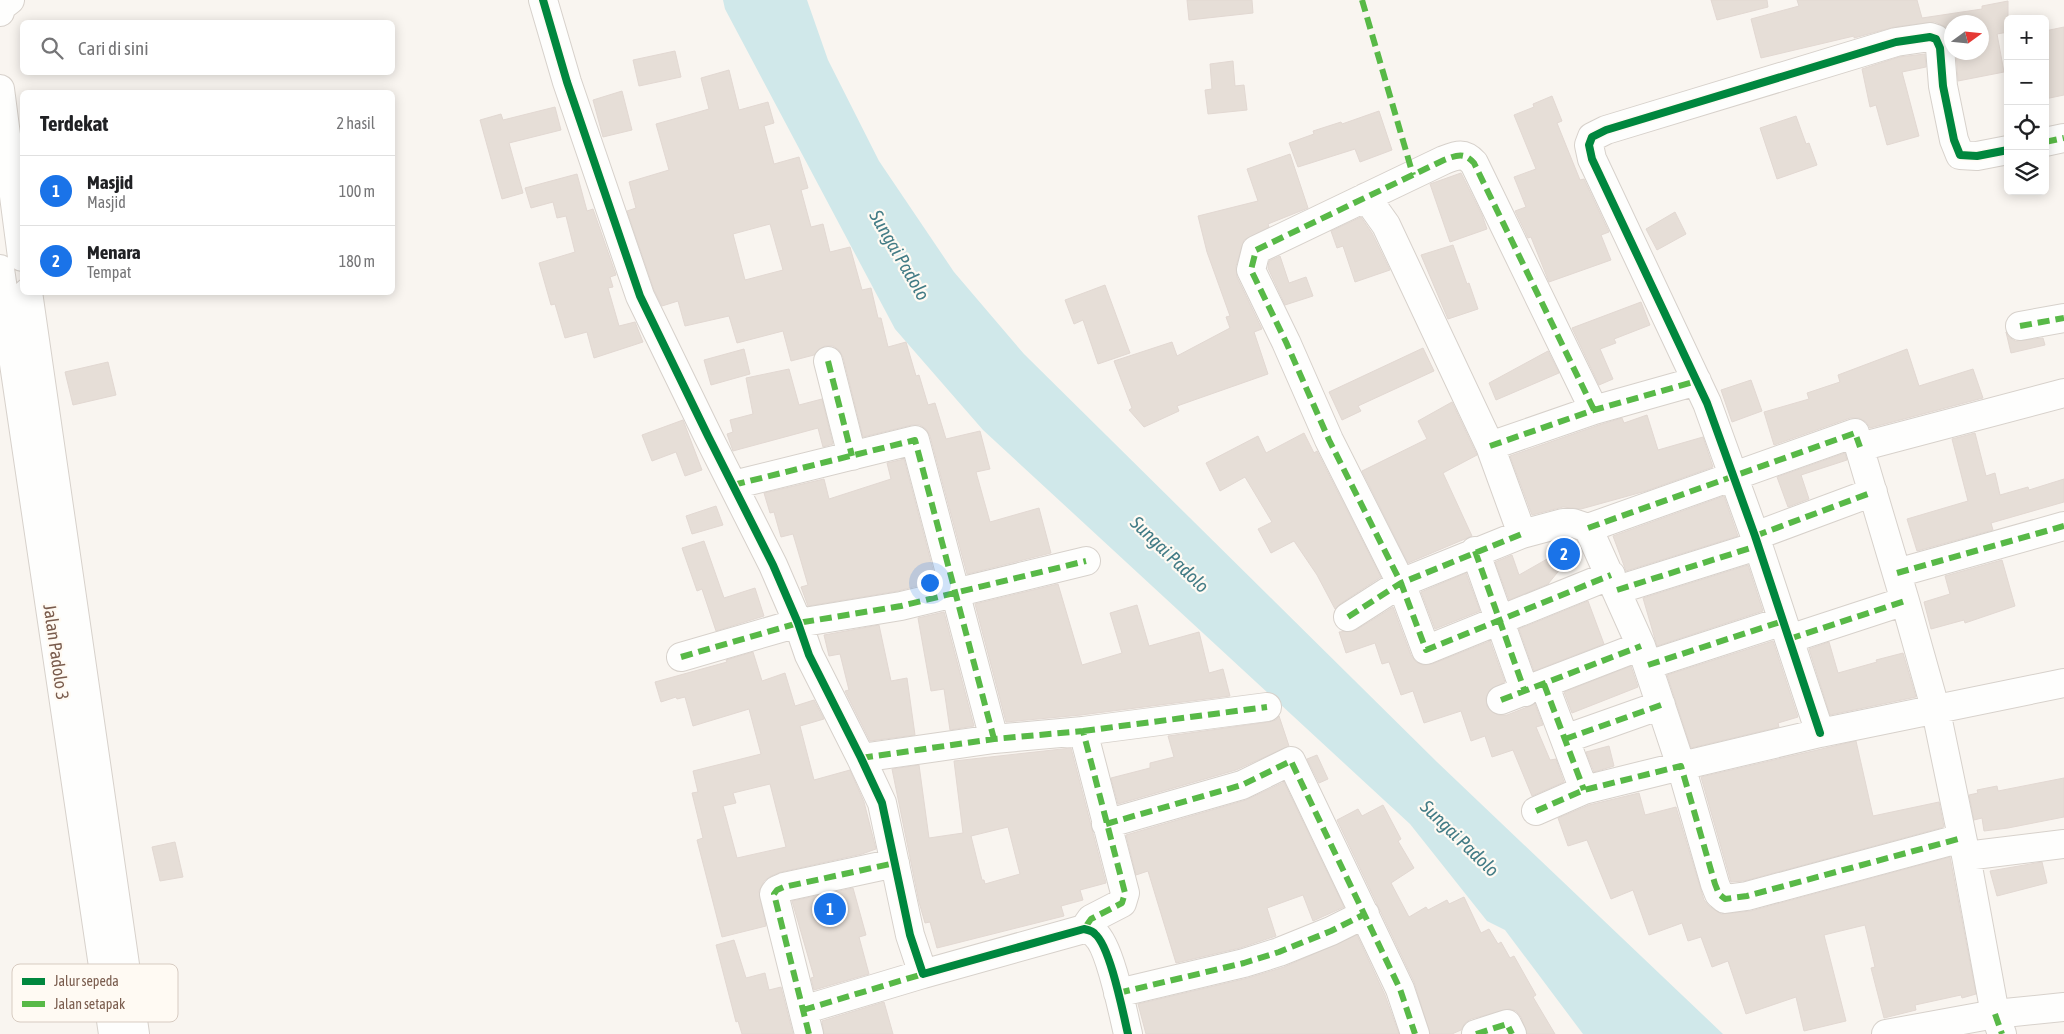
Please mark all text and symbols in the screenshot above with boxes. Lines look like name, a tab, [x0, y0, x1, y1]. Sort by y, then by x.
north arrow	[1944, 15, 1989, 60]
map controls	[2004, 15, 2049, 195]
button: +	[2004, 15, 2049, 60]
search box	[20, 20, 395, 75]
icon: search	[38, 34, 66, 62]
text: Cari di sini	[78, 37, 149, 59]
button: −	[2004, 60, 2049, 105]
button: locate	[2004, 105, 2049, 150]
text: Terdekat	[40, 111, 108, 135]
text: 2 hasil	[337, 114, 375, 132]
button: layers	[2004, 150, 2049, 195]
text: Masjid	[87, 171, 133, 193]
text: 1	[52, 182, 60, 200]
text: 100 m	[339, 182, 375, 200]
text: Masjid	[87, 193, 126, 211]
water label: Sungai Padolo	[865, 205, 935, 304]
text: Menara	[87, 241, 140, 263]
text: 2	[52, 252, 60, 270]
text: 180 m	[339, 252, 375, 270]
text: Tempat	[87, 263, 131, 281]
water label: Sungai Padolo	[1126, 511, 1214, 597]
pin: 2	[1548, 535, 1580, 573]
your location	[917, 570, 943, 596]
street label: Jalan Padolo 3	[39, 603, 74, 701]
water label: Sungai Padolo	[1416, 795, 1504, 881]
pin: 1	[814, 890, 846, 928]
legend	[12, 964, 178, 1022]
text: Jalur sepeda	[54, 973, 119, 989]
text: Jalan setapak	[54, 996, 125, 1012]

